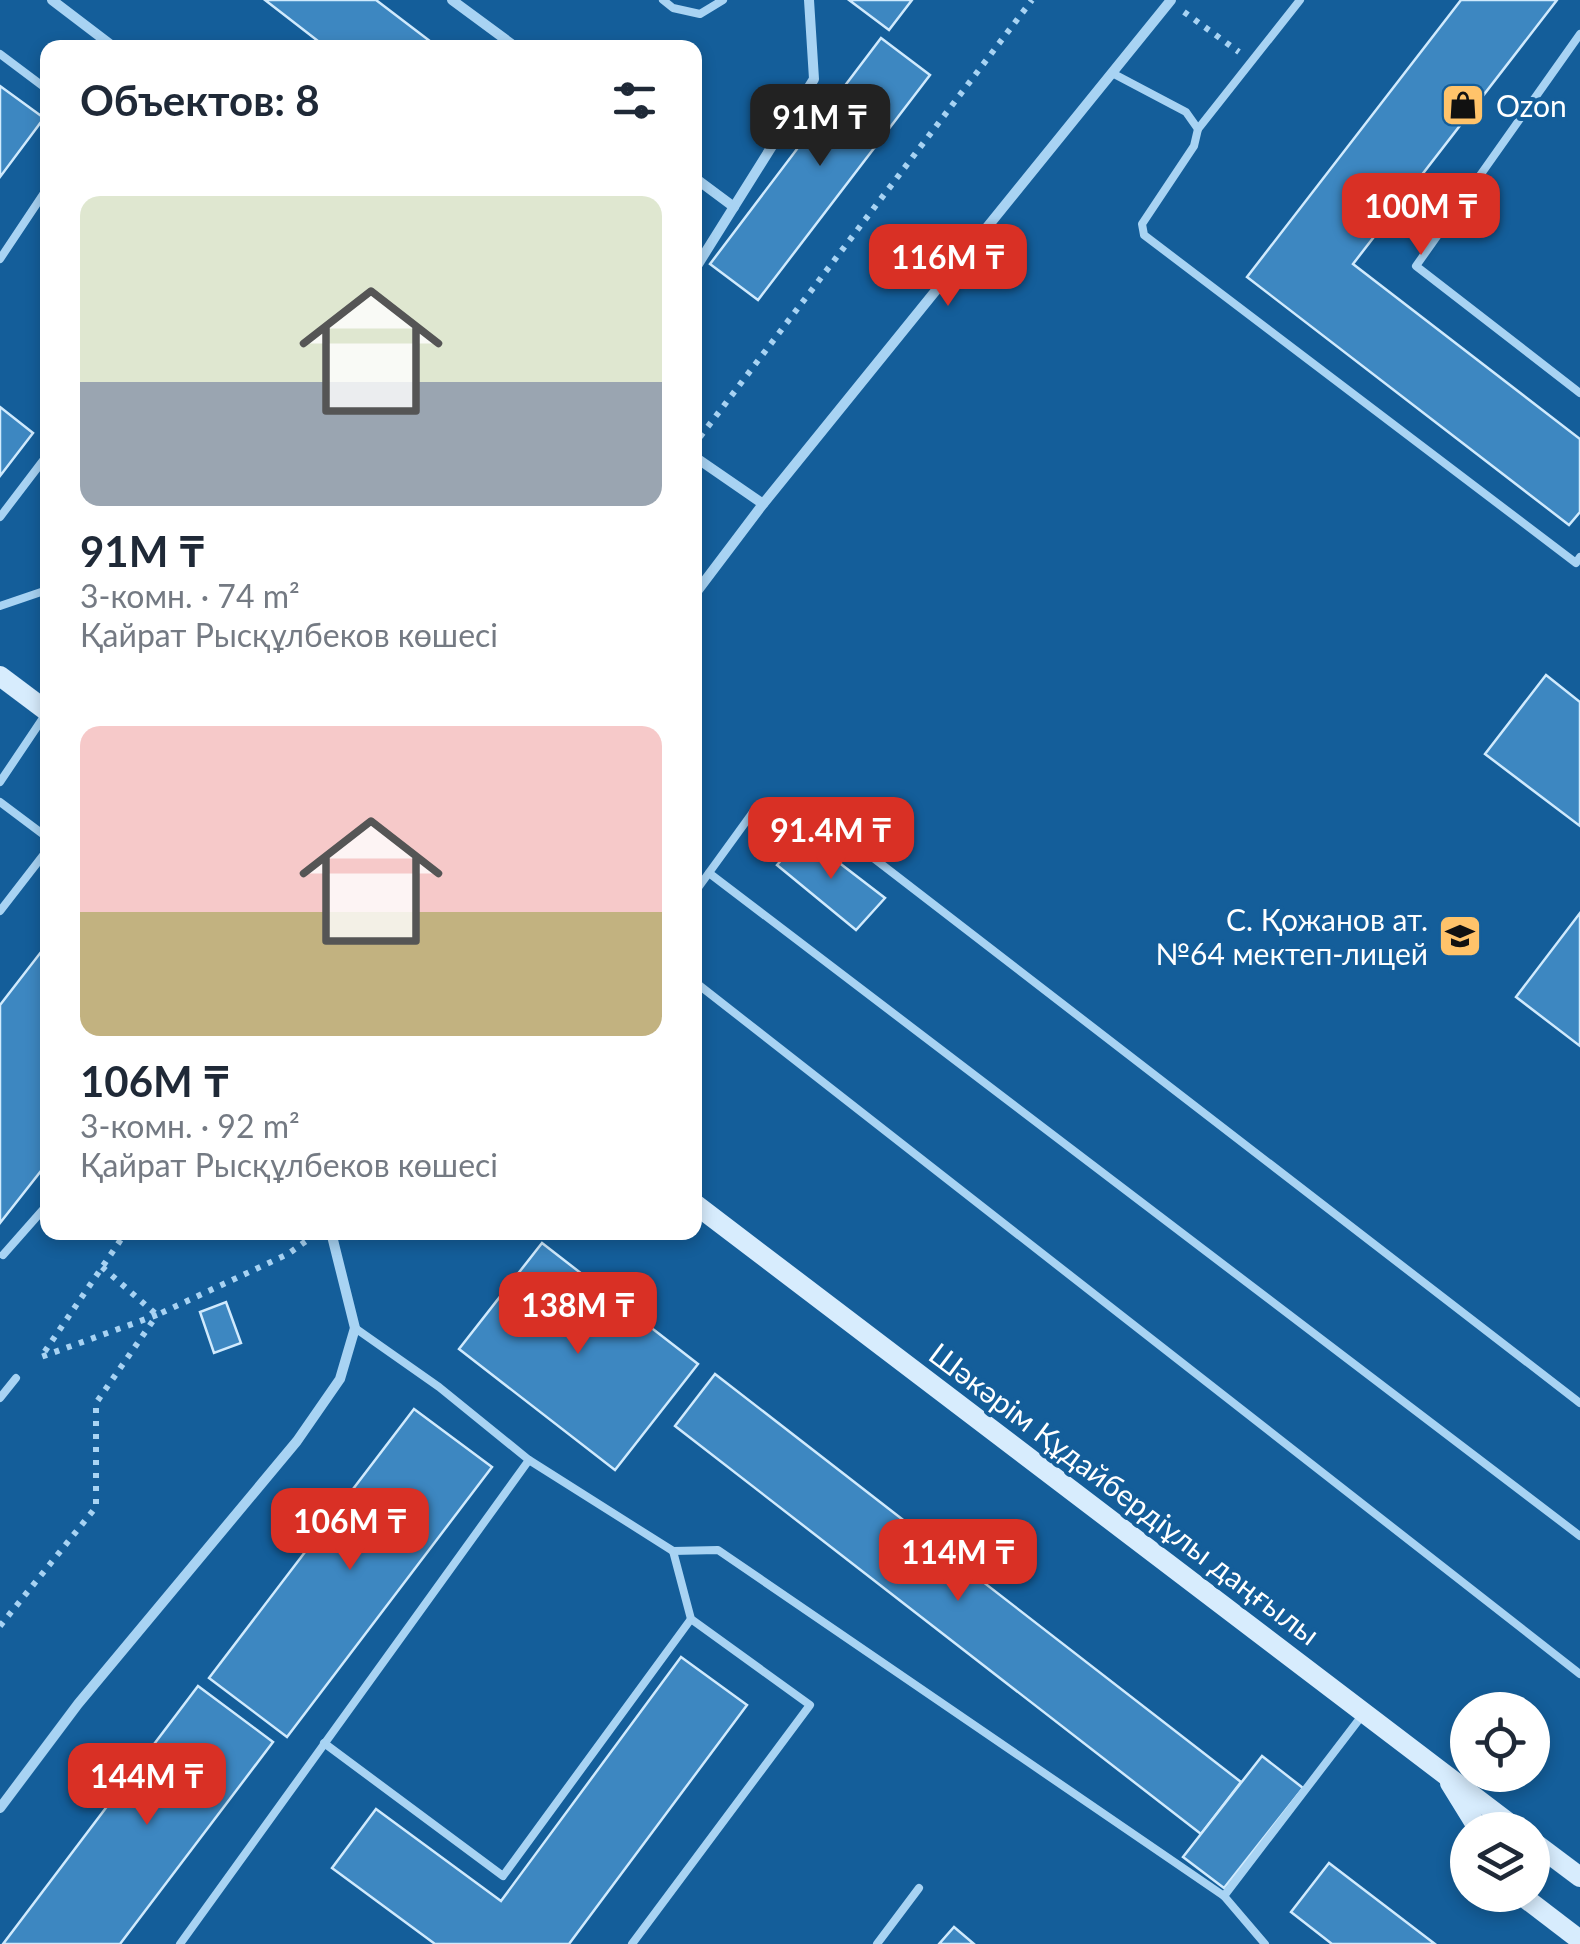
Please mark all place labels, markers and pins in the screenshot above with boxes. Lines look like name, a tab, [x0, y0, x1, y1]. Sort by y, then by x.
shop icon: Ozon	[1440, 82, 1486, 128]
pin: 91M ₸	[750, 84, 890, 169]
place label: Ozon	[1496, 87, 1567, 123]
pin: 100M ₸	[1340, 173, 1502, 258]
pin: 116M ₸	[867, 224, 1029, 309]
pin: 91.4M ₸	[739, 797, 923, 882]
place label: С. Қожанов ат. №64 мектеп-лицей	[1155, 901, 1428, 971]
school or university icon: С. Қожанов ат. №64 мектеп-лицей	[1437, 913, 1483, 959]
pin: 138M ₸	[497, 1272, 659, 1357]
pin: 106M ₸	[269, 1488, 431, 1573]
pin: 114M ₸	[877, 1519, 1039, 1604]
pin: 144M ₸	[66, 1743, 228, 1828]

